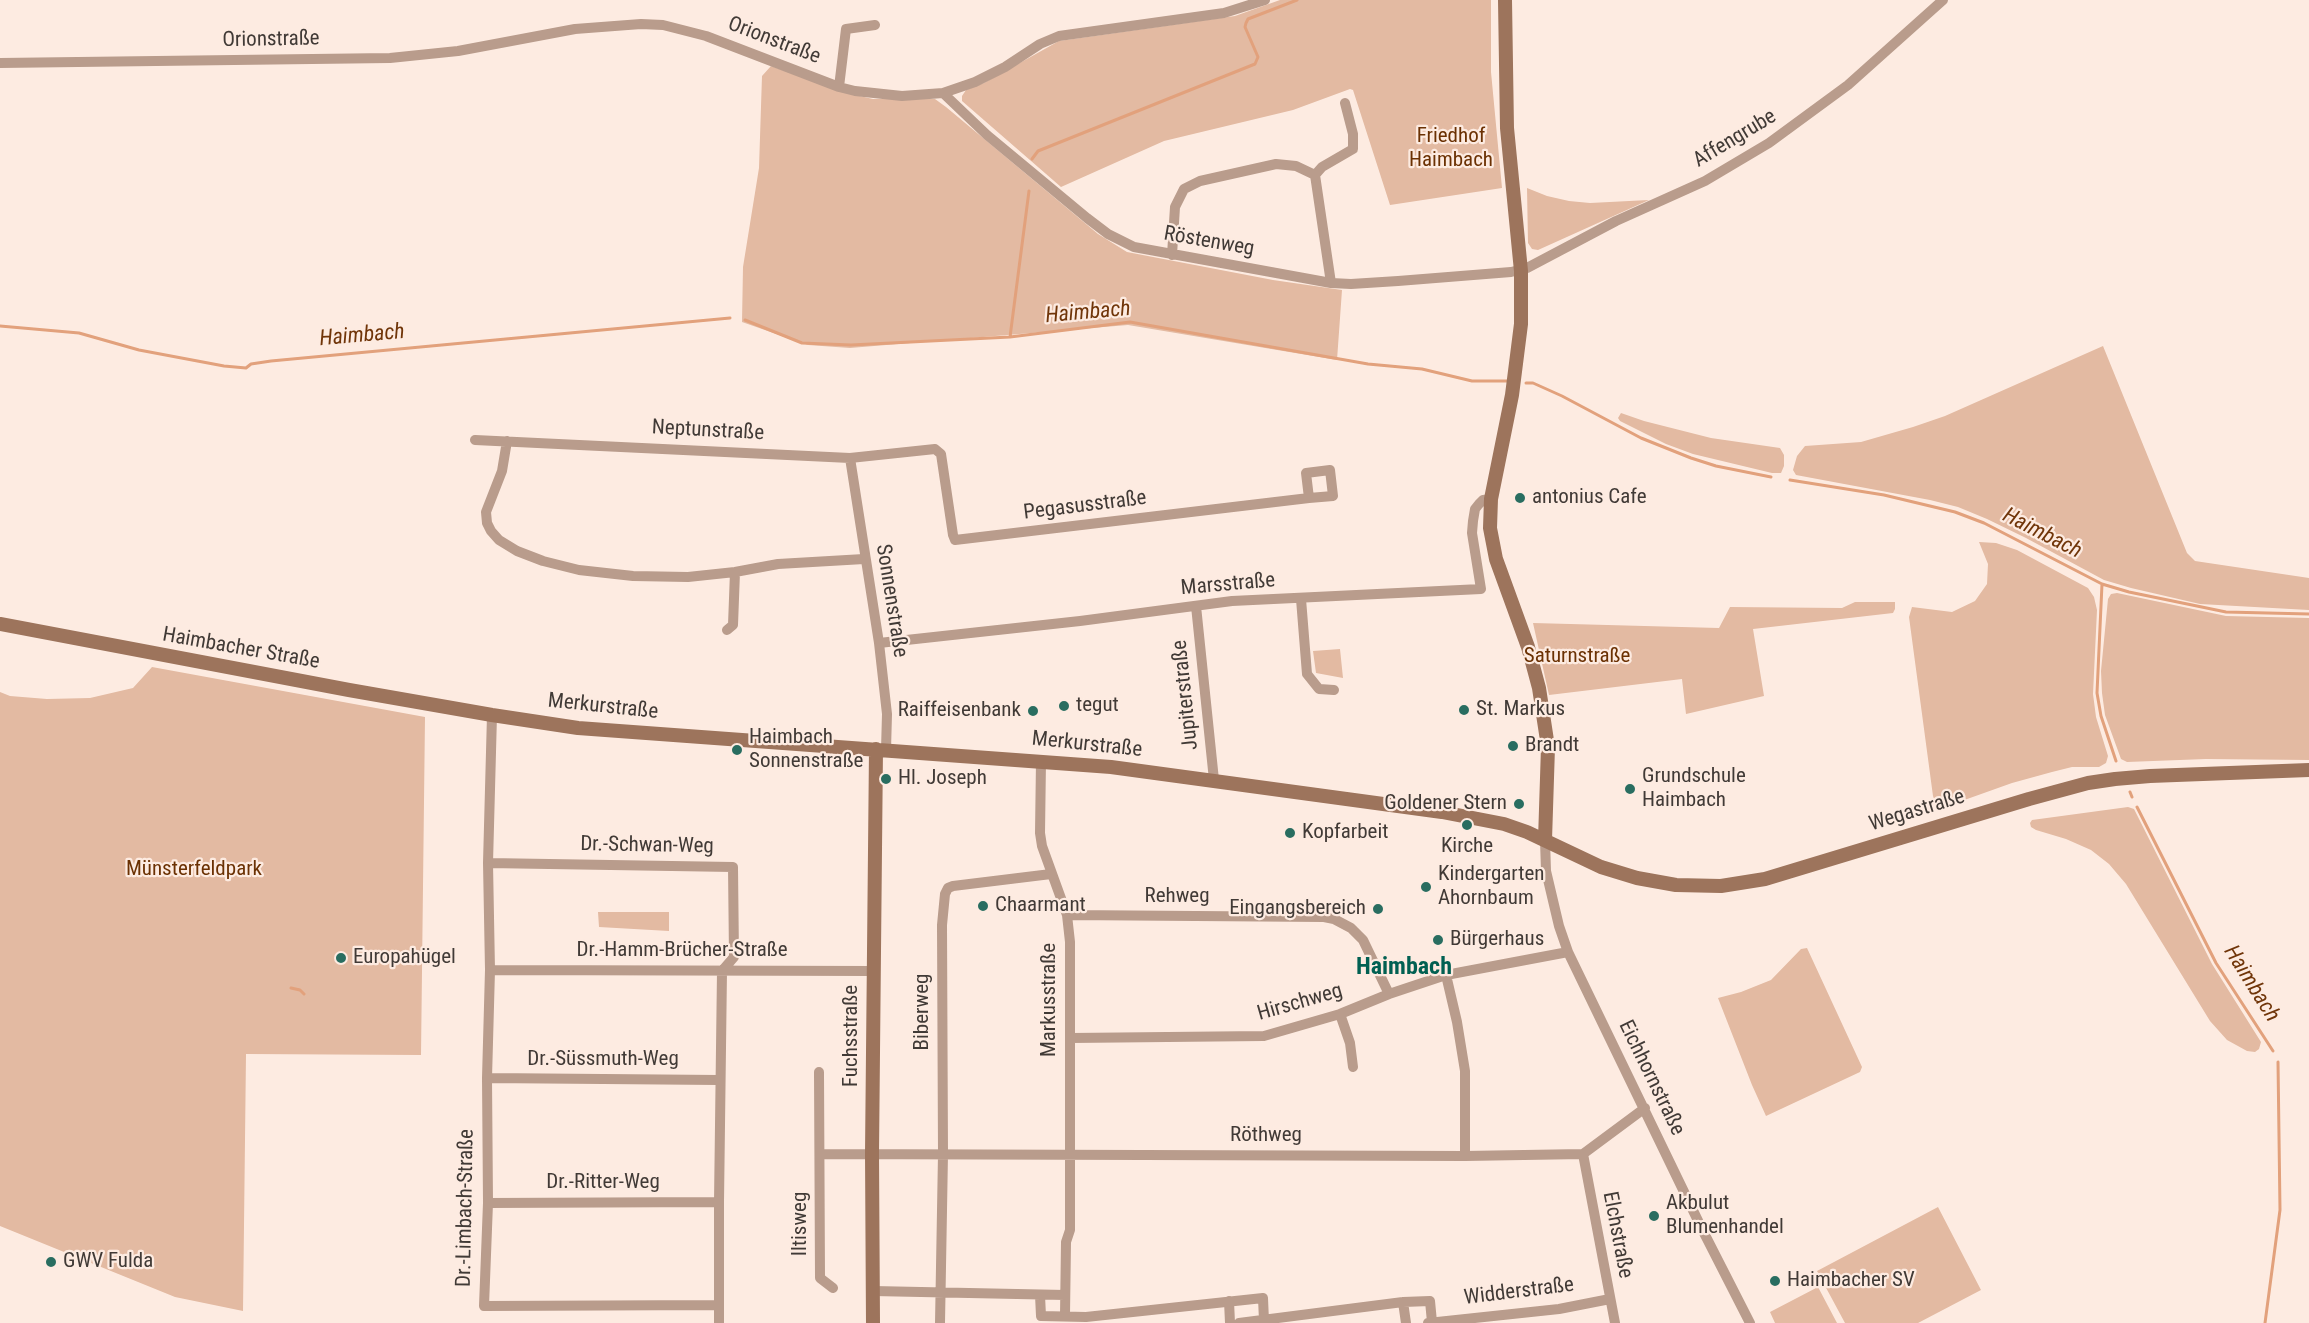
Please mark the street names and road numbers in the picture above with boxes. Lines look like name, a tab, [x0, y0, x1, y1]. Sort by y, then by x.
street label: Orionstraße	[724, 12, 824, 70]
street label: Orionstraße	[222, 27, 320, 53]
street label: Affengrube	[1689, 104, 1781, 174]
street label: Röstenweg	[1162, 222, 1256, 262]
street label: Neptunstraße	[651, 415, 765, 447]
street label: Pegasusstraße	[1022, 486, 1148, 526]
street label: Sonnenstraße	[870, 543, 912, 659]
street label: Marsstraße	[1180, 568, 1276, 602]
street label: Haimbacher Straße	[161, 623, 321, 675]
street label: Jupiterstraße	[1168, 639, 1204, 751]
street label: Merkurstraße	[547, 689, 659, 725]
street label: Merkurstraße	[1031, 727, 1143, 763]
street label: Wegastraße	[1866, 785, 1968, 837]
street label: Dr.-Schwan-Weg	[580, 832, 714, 860]
street label: Rehweg	[1145, 884, 1209, 910]
street label: Dr.-Hamm-Brücher-Straße	[576, 938, 788, 964]
street label: Markusstraße	[1037, 943, 1063, 1057]
street label: Biberweg	[910, 974, 936, 1050]
street label: Hirschweg	[1254, 979, 1346, 1027]
street label: Fuchsstraße	[839, 985, 865, 1087]
street label: Eichhornstraße	[1612, 1016, 1690, 1140]
street label: Dr.-Süssmuth-Weg	[527, 1047, 679, 1073]
street label: Röthweg	[1230, 1123, 1302, 1149]
street label: Dr.-Limbach-Straße	[452, 1129, 480, 1287]
street label: Dr.-Ritter-Weg	[546, 1170, 660, 1196]
street label: Elchstraße	[1596, 1190, 1638, 1280]
street label: Iltisweg	[788, 1192, 814, 1256]
street label: Widderstraße	[1463, 1273, 1575, 1311]

